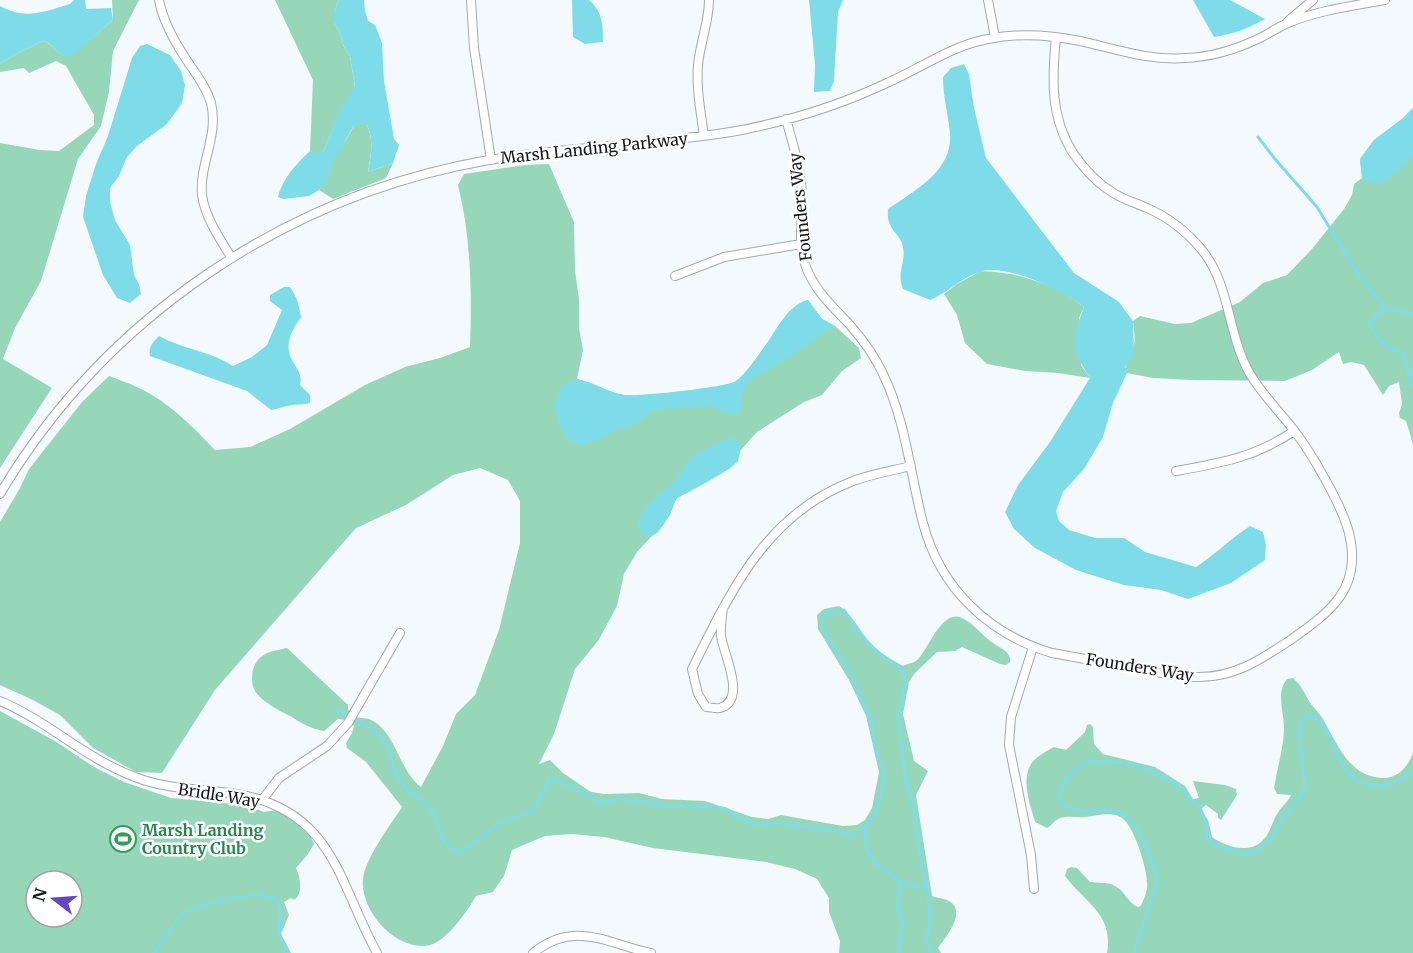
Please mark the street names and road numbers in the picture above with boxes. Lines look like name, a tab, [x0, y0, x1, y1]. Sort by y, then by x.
street label: Marsh Landing Parkway	[499, 128, 689, 168]
street label: Founders Way	[784, 151, 816, 262]
street label: Founders Way	[1085, 649, 1196, 685]
street label: Bridle Way	[177, 779, 262, 811]

